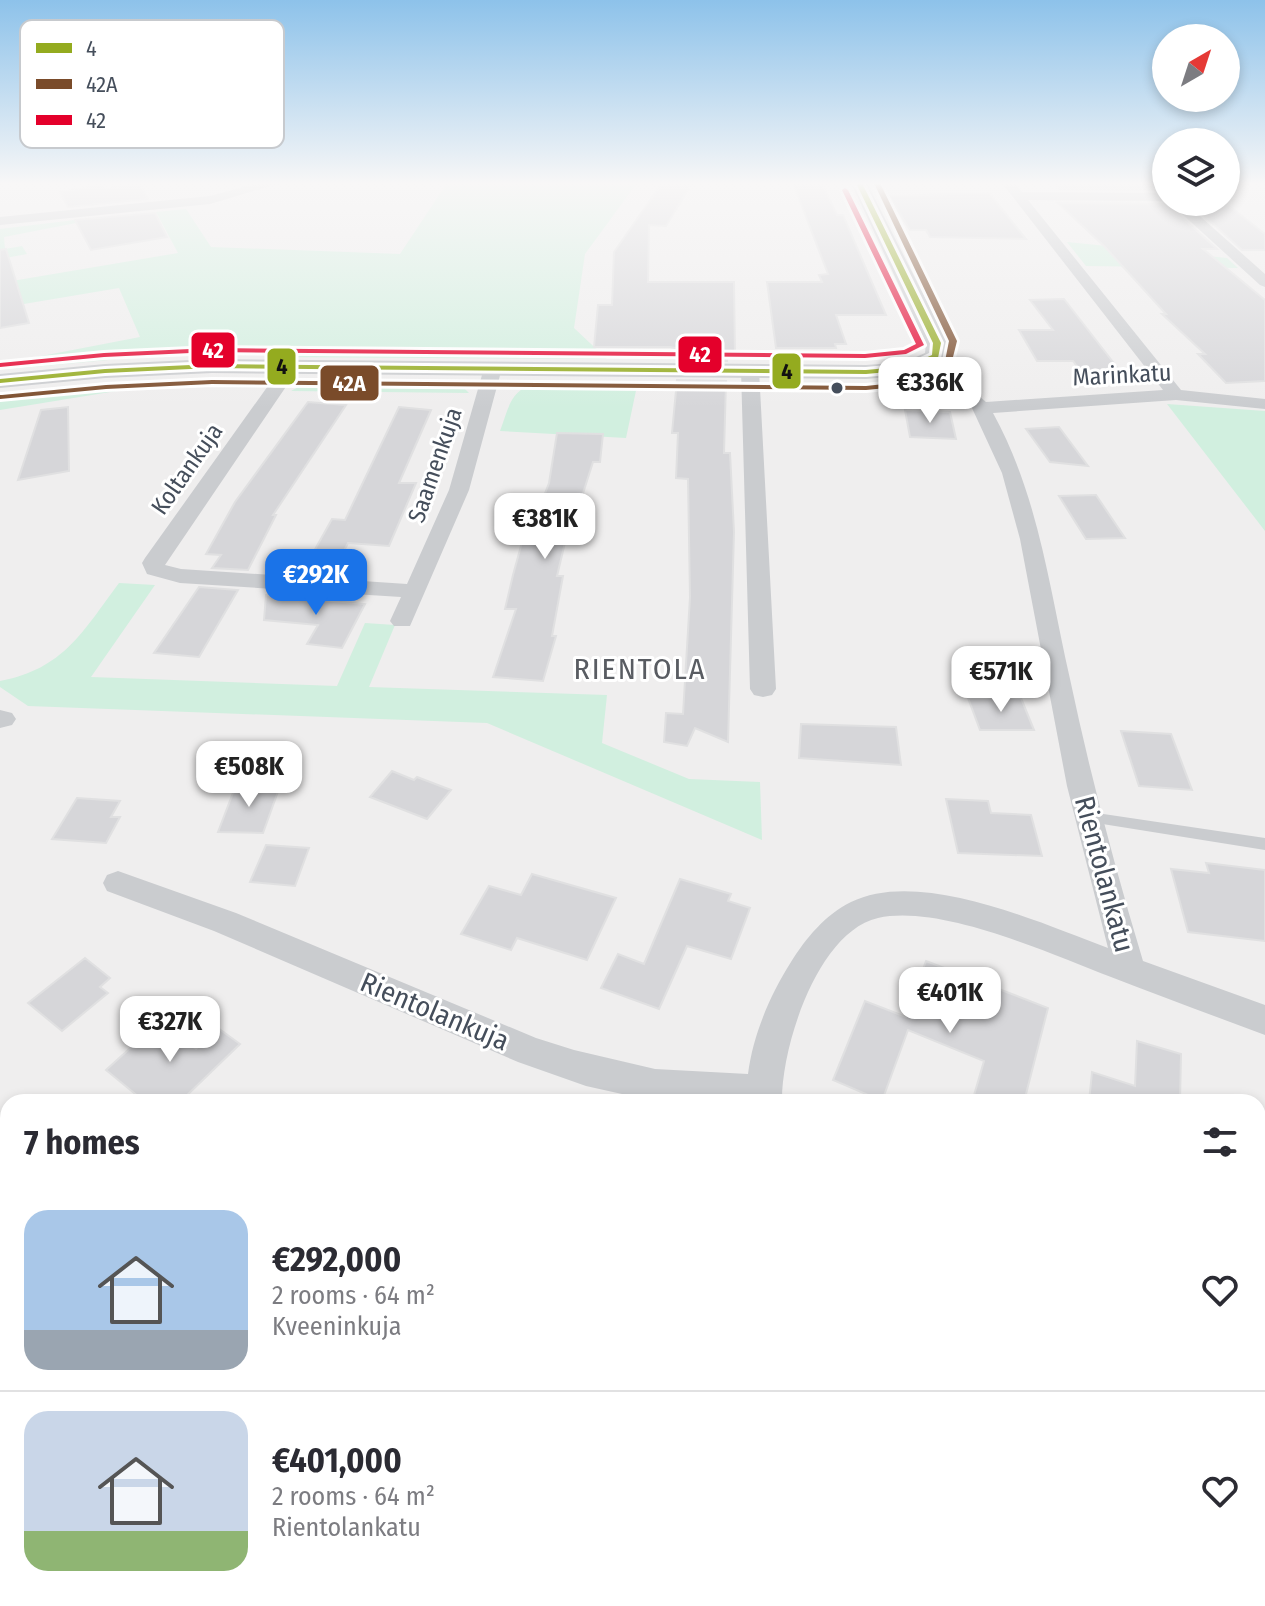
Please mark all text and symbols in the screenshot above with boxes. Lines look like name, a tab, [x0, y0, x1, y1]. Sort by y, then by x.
legend	[20, 20, 284, 148]
north arrow	[1152, 24, 1240, 112]
map controls	[1152, 24, 1240, 216]
text: 4	[86, 35, 97, 62]
text: 42A	[86, 71, 118, 98]
text: 42	[86, 107, 106, 134]
button: layers	[1152, 128, 1240, 216]
line badge: 42	[190, 331, 236, 369]
line badge: 42	[677, 335, 723, 374]
text: 42	[202, 337, 224, 364]
text: 42	[689, 341, 711, 368]
line badge: 4	[266, 347, 297, 386]
line badge: 4	[771, 352, 802, 390]
text: 4	[276, 353, 288, 380]
pin: €336K	[874, 357, 986, 425]
text: 4	[781, 358, 793, 385]
street label: Marinkatu	[1072, 358, 1172, 392]
line badge: 42A	[319, 364, 380, 402]
text: €336K	[896, 367, 964, 398]
text: 42A	[332, 370, 367, 397]
unlabelled marker	[829, 380, 845, 396]
street label: Saamenkuja	[402, 404, 468, 526]
street label: Koltankuja	[145, 418, 229, 520]
pin: €381K	[489, 493, 601, 561]
text: €381K	[512, 503, 578, 534]
pin: €292K	[260, 549, 372, 617]
text: €292K	[283, 559, 349, 590]
pin: €571K	[945, 646, 1057, 714]
district label: RIENTOLA	[573, 651, 707, 687]
text: €571K	[969, 656, 1033, 687]
pin: €508K	[193, 741, 305, 809]
text: €508K	[214, 751, 284, 782]
street label: Rientolankatu	[1068, 792, 1141, 956]
street label: Rientolankuja	[355, 965, 514, 1058]
pin: €401K	[894, 967, 1006, 1035]
text: €401K	[917, 977, 983, 1008]
pin: €327K	[114, 996, 226, 1064]
text: €327K	[138, 1006, 202, 1037]
icon: filters	[1198, 1120, 1242, 1164]
text: 7 homes	[24, 1122, 140, 1163]
text: €292,000	[272, 1239, 401, 1280]
icon: home	[88, 1242, 184, 1338]
icon: heart	[1198, 1268, 1242, 1312]
text: 2 rooms · 64 m²	[272, 1280, 435, 1311]
text: Kveeninkuja	[272, 1311, 401, 1342]
text: €401,000	[272, 1440, 402, 1481]
icon: home	[88, 1443, 184, 1539]
icon: heart	[1198, 1469, 1242, 1513]
text: 2 rooms · 64 m²	[272, 1481, 435, 1512]
text: Rientolankatu	[272, 1512, 421, 1543]

